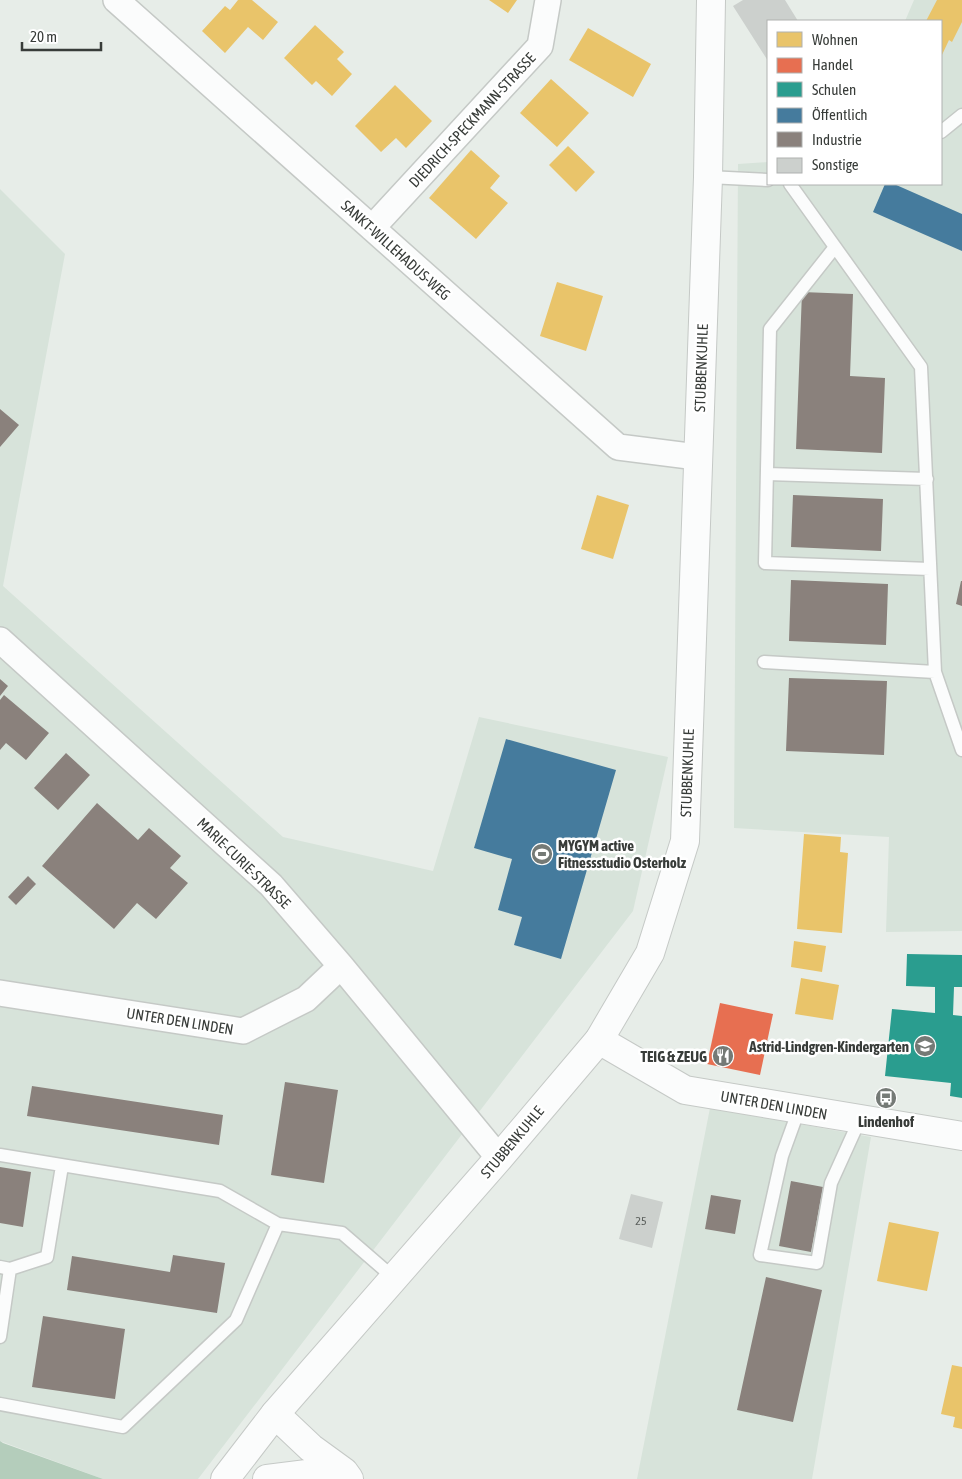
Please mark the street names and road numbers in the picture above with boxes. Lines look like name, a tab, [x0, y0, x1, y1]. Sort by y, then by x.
street label: DIEDRICH-SPECKMANN-STRASSE	[405, 49, 539, 191]
street label: SANKT-WILLEHADUS-WEG	[338, 197, 454, 303]
street label: STUBBENKUHLE	[691, 323, 711, 412]
street label: STUBBENKUHLE	[677, 728, 697, 817]
street label: MARIE-CURIE-STRASSE	[194, 814, 294, 912]
street label: UNTER DEN LINDEN	[125, 1004, 235, 1038]
street label: UNTER DEN LINDEN	[719, 1087, 829, 1123]
street label: STUBBENKUHLE	[477, 1102, 547, 1181]

